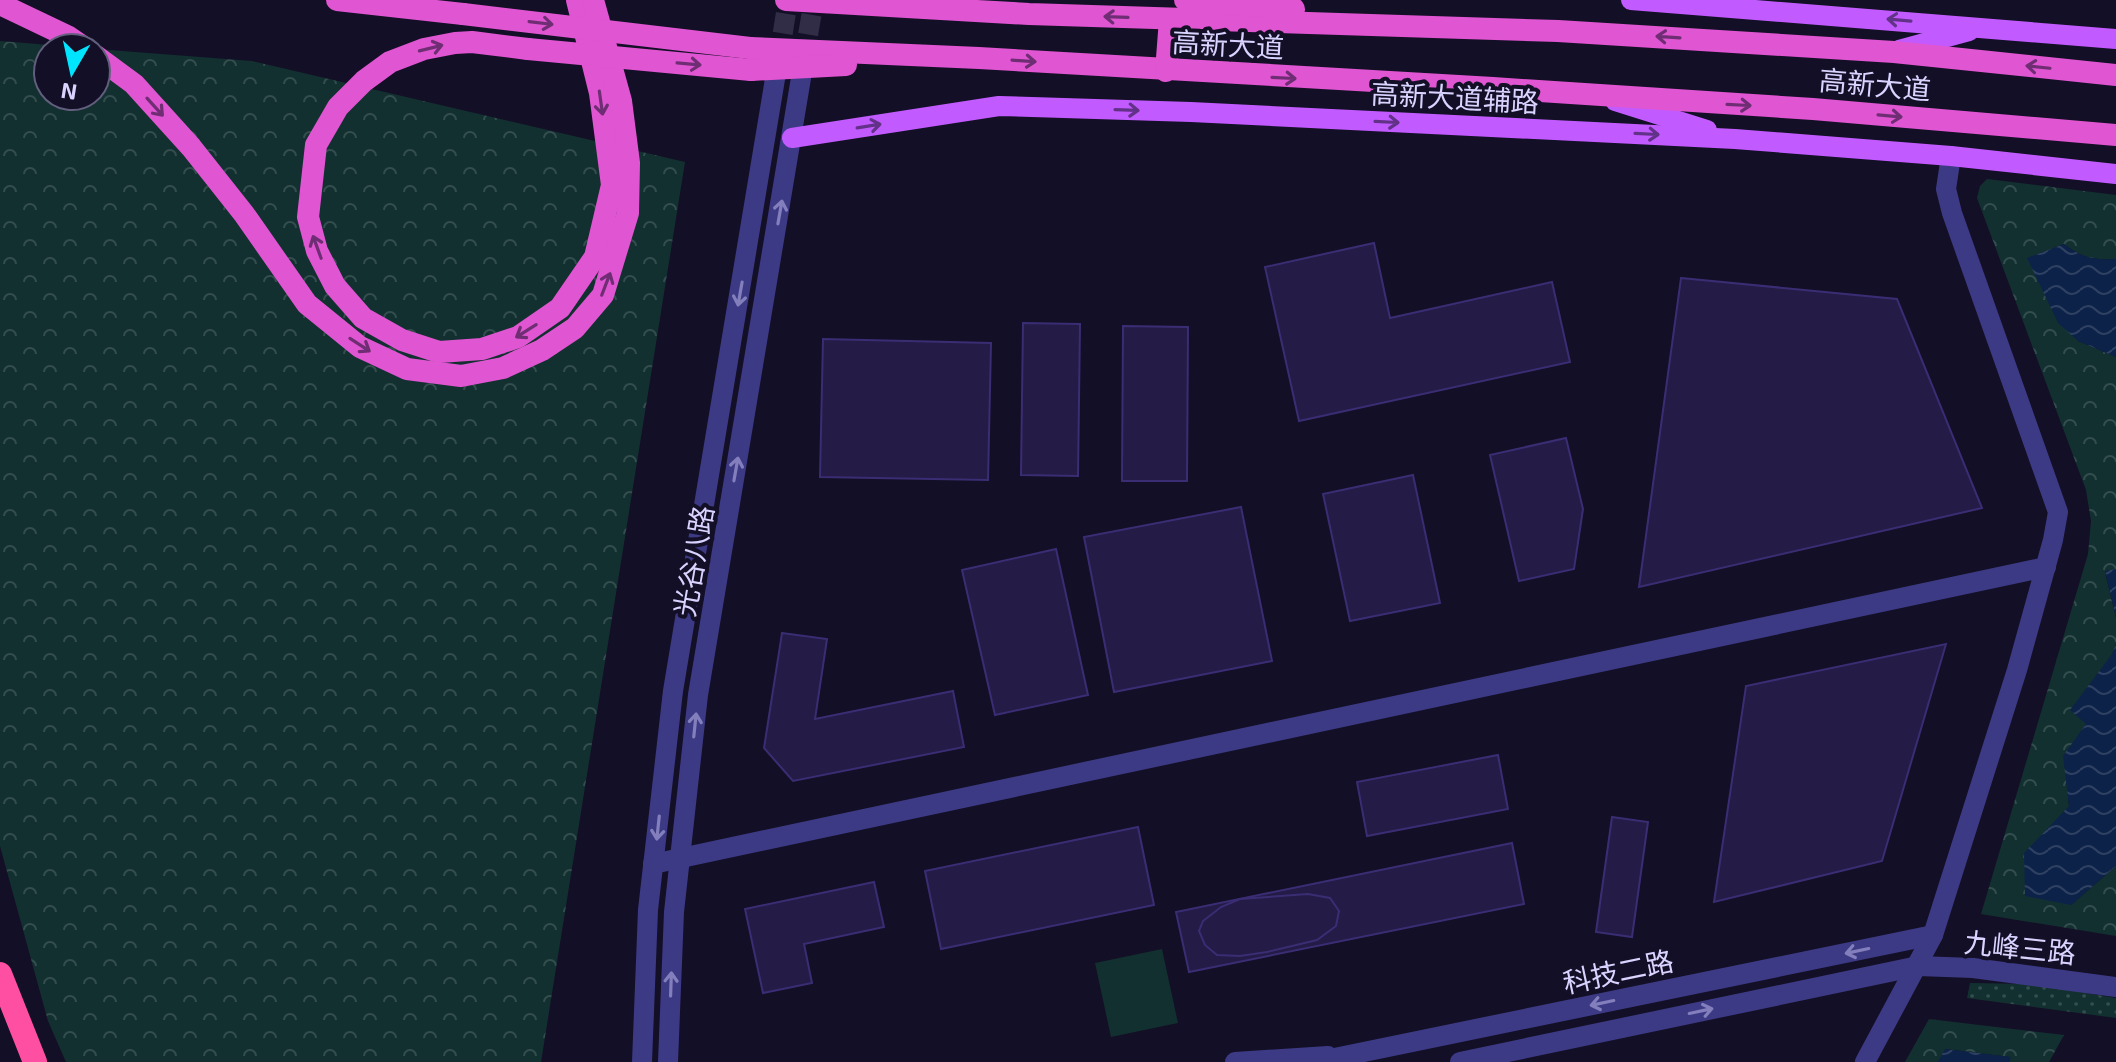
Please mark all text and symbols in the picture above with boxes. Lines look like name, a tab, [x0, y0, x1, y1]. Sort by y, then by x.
one-way arrow	[1103, 9, 1130, 24]
one-way arrow	[1886, 12, 1913, 27]
one-way arrow	[527, 16, 553, 31]
street label: 高新大道	[1171, 24, 1285, 64]
one-way arrow	[1655, 30, 1682, 45]
north arrow	[32, 32, 112, 112]
one-way arrow	[418, 40, 443, 55]
one-way arrow	[1010, 54, 1037, 69]
one-way arrow	[675, 57, 702, 72]
one-way arrow	[2026, 60, 2052, 75]
street label: 高新大道	[1818, 62, 1932, 106]
one-way arrow	[1270, 70, 1297, 85]
street label: 高新大道辅路	[1370, 76, 1540, 118]
text: N	[59, 79, 79, 107]
one-way arrow	[594, 90, 609, 115]
one-way arrow	[145, 96, 163, 116]
one-way arrow	[1725, 97, 1752, 112]
one-way arrow	[1113, 102, 1140, 118]
one-way arrow	[1877, 108, 1903, 123]
one-way arrow	[1373, 114, 1400, 129]
one-way arrow	[856, 118, 881, 133]
one-way arrow	[1633, 127, 1660, 142]
one-way arrow	[773, 200, 788, 226]
one-way arrow	[309, 235, 324, 260]
one-way arrow	[600, 272, 614, 297]
one-way arrow	[732, 281, 747, 306]
one-way arrow	[515, 324, 538, 340]
one-way arrow	[348, 336, 370, 353]
one-way arrow	[730, 456, 745, 482]
street label: 光谷八路	[667, 503, 719, 619]
one-way arrow	[687, 712, 702, 739]
one-way arrow	[650, 814, 665, 841]
street label: 九峰三路	[1963, 924, 2077, 970]
street label: 科技二路	[1560, 943, 1676, 999]
one-way arrow	[1845, 944, 1870, 959]
one-way arrow	[664, 971, 679, 998]
one-way arrow	[1590, 996, 1615, 1011]
one-way arrow	[1688, 1003, 1713, 1018]

